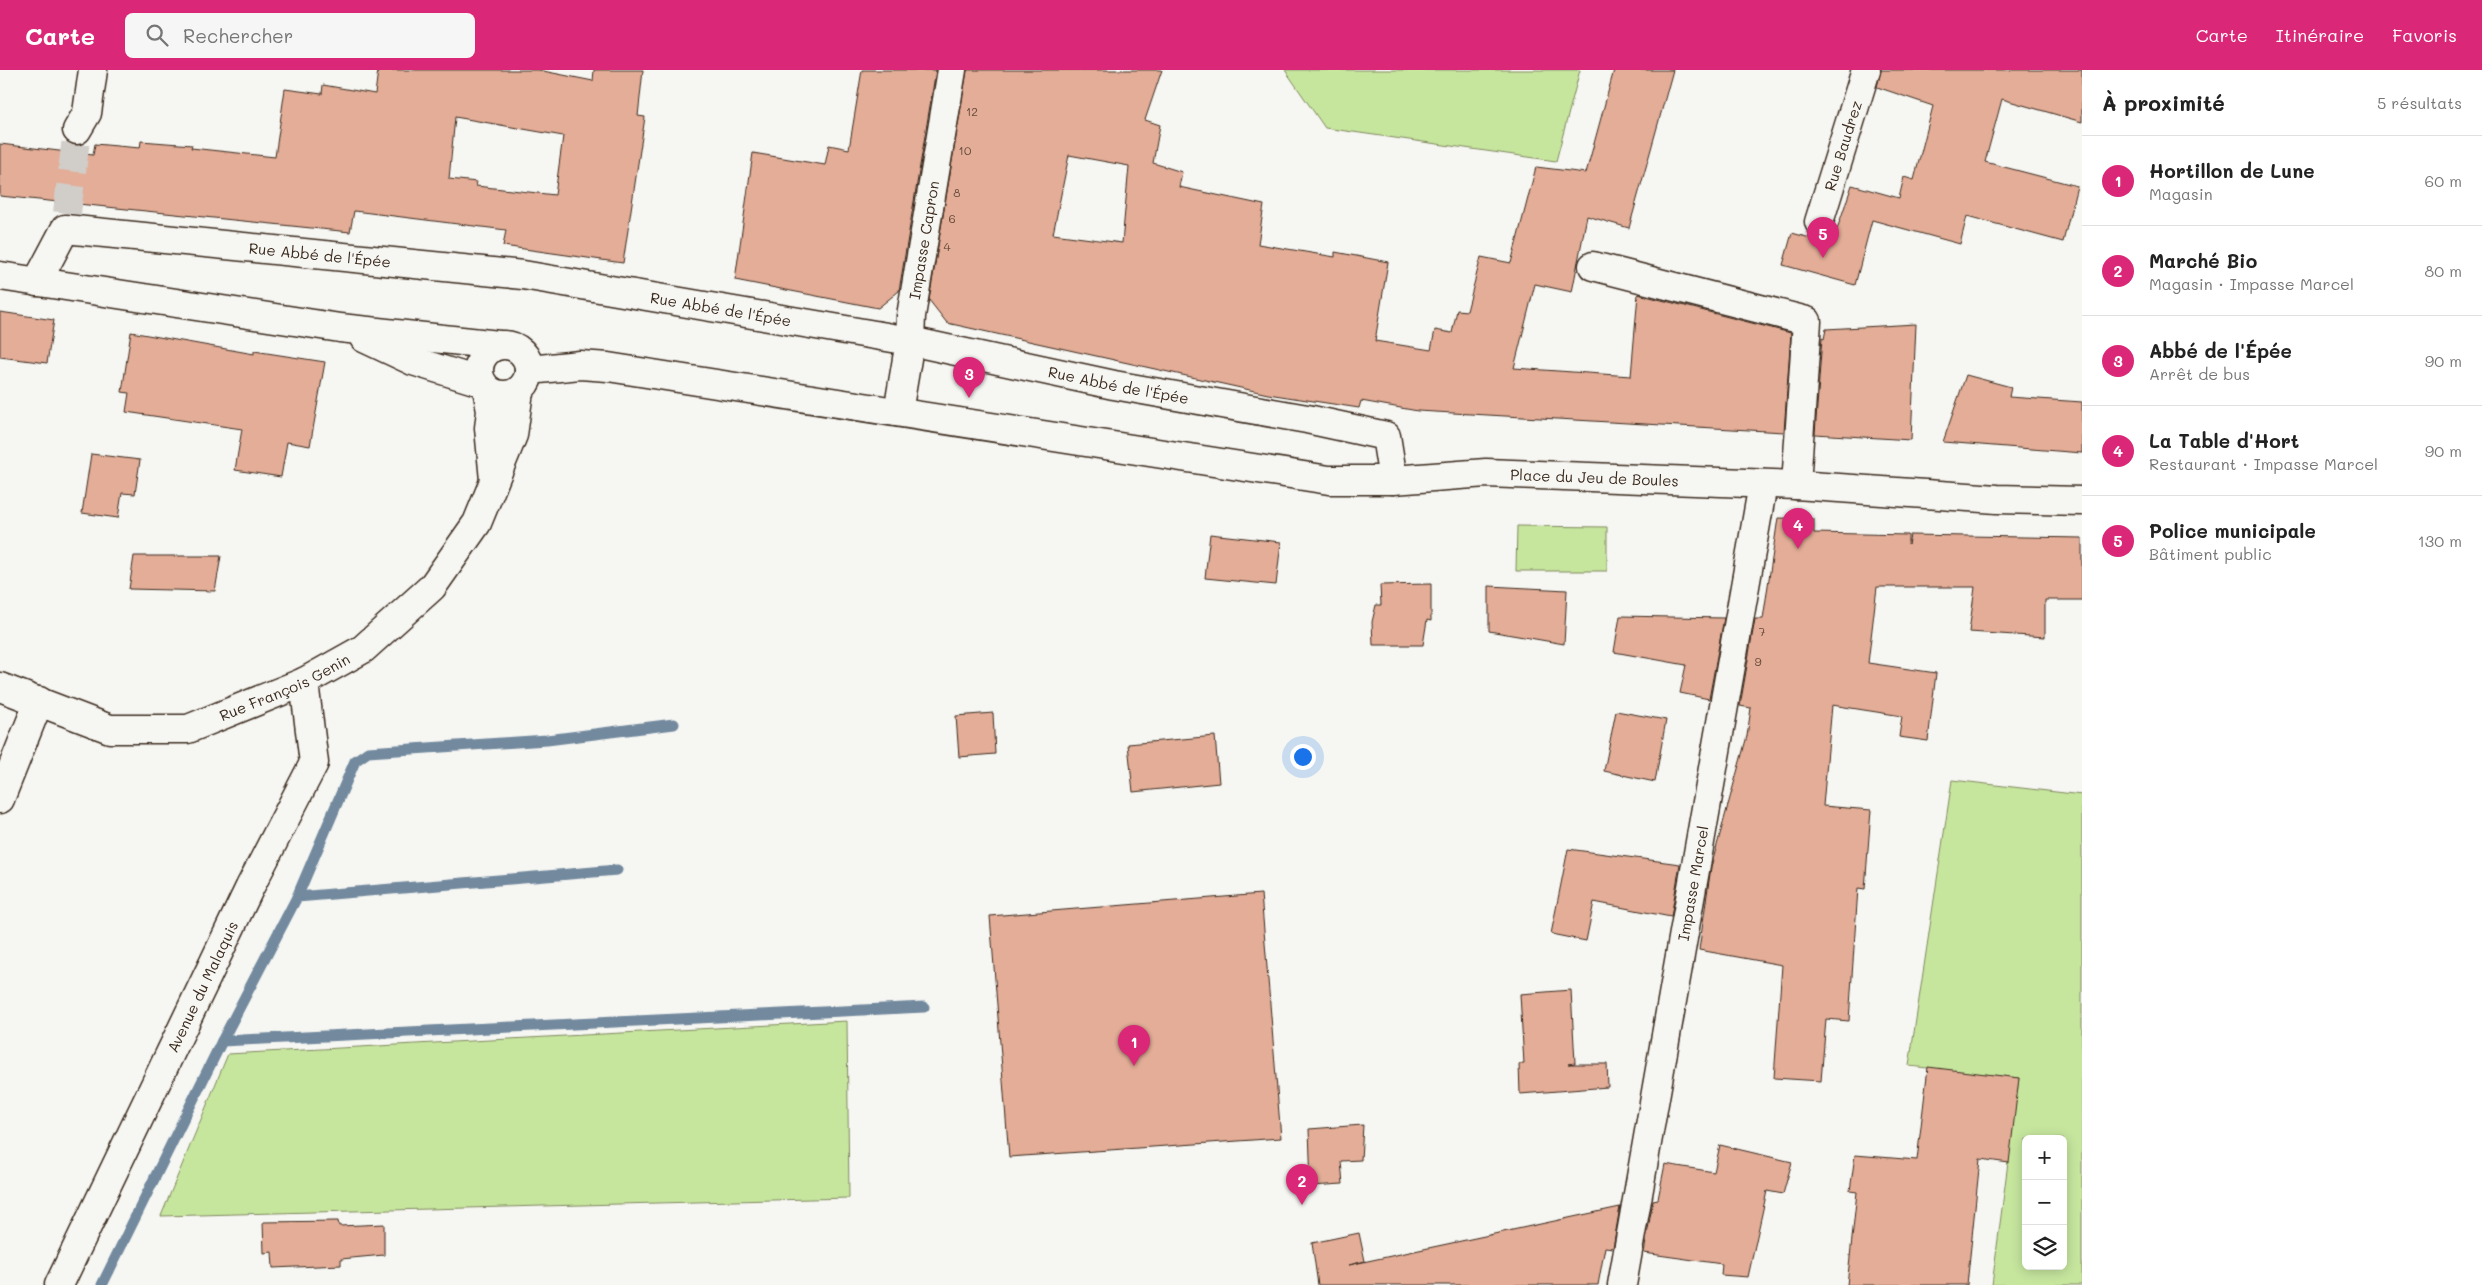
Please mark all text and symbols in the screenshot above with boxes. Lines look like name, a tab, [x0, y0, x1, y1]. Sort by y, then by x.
search box	[125, 13, 475, 58]
text: Carte	[25, 20, 95, 51]
icon: search	[143, 21, 171, 49]
text: Rechercher	[183, 23, 293, 48]
text: Carte	[2196, 23, 2248, 47]
text: Itinéraire	[2276, 23, 2364, 47]
text: Favoris	[2392, 23, 2457, 47]
text: À proximité	[2102, 89, 2225, 116]
text: 5 résultats	[2377, 92, 2462, 113]
street label: Rue Baudrez	[1819, 98, 1866, 193]
house number: 12	[966, 103, 978, 119]
house number: 10	[959, 142, 972, 158]
text: Hortillon de Lune	[2149, 158, 2314, 183]
text: 1	[2114, 170, 2122, 191]
text: 60 m	[2425, 170, 2462, 191]
street label: Impasse Capron	[904, 179, 943, 301]
text: Magasin	[2149, 183, 2213, 204]
house number: 8	[953, 184, 961, 200]
house number: 6	[948, 210, 956, 226]
pin: 5	[1807, 217, 1839, 258]
street label: Rue Abbé de l'Épée	[248, 238, 392, 272]
house number: 4	[943, 238, 951, 254]
text: Marché Bio	[2149, 248, 2257, 273]
text: 2	[2114, 260, 2122, 281]
text: 80 m	[2425, 260, 2462, 281]
text: Magasin · Impasse Marcel	[2149, 273, 2354, 294]
street label: Rue Abbé de l'Épée	[649, 287, 793, 331]
text: Abbé de l'Épée	[2149, 338, 2292, 363]
text: 3	[2113, 350, 2123, 371]
text: 90 m	[2425, 350, 2462, 371]
pin: 3	[953, 357, 985, 398]
street label: Rue Abbé de l'Épée	[1046, 361, 1190, 408]
text: Arrêt de bus	[2149, 363, 2250, 384]
text: La Table d'Hort	[2149, 428, 2299, 453]
text: 4	[2113, 440, 2123, 461]
text: 90 m	[2425, 440, 2462, 461]
text: Restaurant · Impasse Marcel	[2149, 453, 2378, 474]
street label: Place du Jeu de Boules	[1510, 464, 1679, 490]
pin: 4	[1782, 508, 1814, 549]
text: Police municipale	[2149, 518, 2316, 543]
text: 5	[2113, 530, 2123, 551]
text: 130 m	[2418, 530, 2462, 551]
text: Bâtiment public	[2149, 543, 2272, 564]
house number: 7	[1759, 623, 1766, 639]
street label: Rue François Genin	[216, 648, 353, 725]
house number: 9	[1754, 653, 1762, 669]
your location	[1290, 744, 1316, 770]
street label: Impasse Marcel	[1673, 824, 1713, 942]
street label: Avenue du Malaquis	[162, 918, 242, 1056]
pin: 1	[1118, 1025, 1150, 1066]
map controls	[2022, 1135, 2067, 1270]
button: +	[2022, 1135, 2067, 1180]
pin: 2	[1286, 1164, 1318, 1205]
button: −	[2022, 1180, 2067, 1225]
button: layers	[2022, 1225, 2067, 1270]

